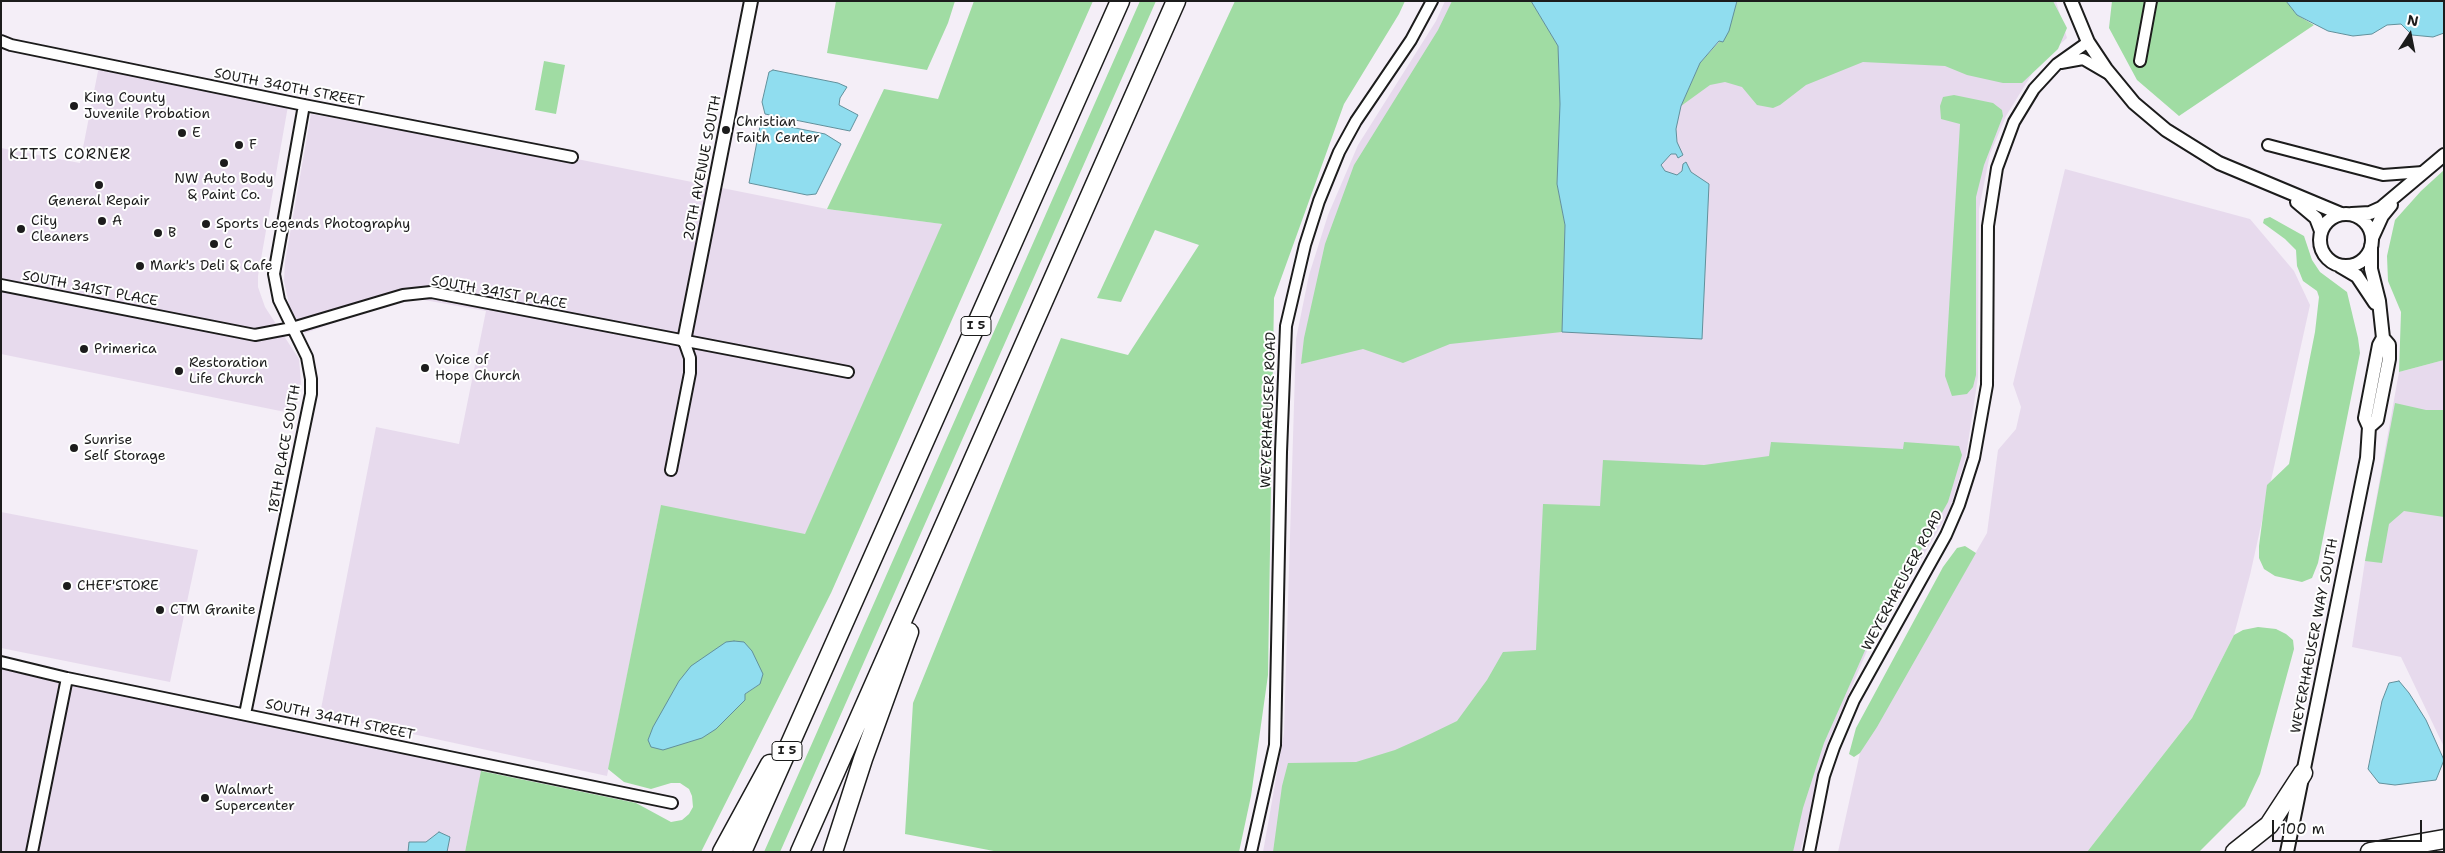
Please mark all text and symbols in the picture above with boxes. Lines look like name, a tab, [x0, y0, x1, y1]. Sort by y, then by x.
north arrow	[2385, 10, 2435, 60]
text: N	[2406, 10, 2420, 30]
street label: SOUTH 340TH STREET	[213, 65, 365, 111]
place label: King County Juvenile Probation	[84, 90, 210, 122]
street label: 20TH AVENUE SOUTH	[681, 94, 725, 242]
marker: King County Juvenile Probation	[68, 100, 80, 112]
place label: Christian Faith Center	[736, 114, 820, 146]
marker: Christian Faith Center	[720, 124, 732, 136]
place label: E	[192, 125, 201, 141]
marker: E	[176, 127, 188, 139]
place label: F	[249, 137, 257, 153]
marker: F	[233, 139, 245, 151]
district label: KITTS CORNER	[8, 146, 132, 164]
marker: NW Auto Body & Paint Co.	[218, 157, 230, 169]
place label: NW Auto Body & Paint Co.	[174, 171, 274, 203]
marker: General Repair	[93, 179, 105, 191]
place label: General Repair	[48, 193, 150, 209]
place label: City Cleaners	[31, 213, 89, 246]
place label: A	[112, 213, 122, 229]
marker: A	[96, 215, 108, 227]
place label: Sports Legends Photography	[216, 216, 410, 232]
marker: Sports Legends Photography	[200, 218, 212, 230]
marker: City Cleaners	[15, 223, 27, 235]
place label: B	[168, 225, 176, 241]
marker: B	[152, 227, 164, 239]
place label: C	[224, 236, 233, 252]
marker: C	[208, 238, 220, 250]
place label: Mark's Deli & Cafe	[150, 258, 273, 274]
marker: Mark's Deli & Cafe	[134, 260, 146, 272]
street label: SOUTH 341ST PLACE	[21, 268, 159, 310]
street label: SOUTH 341ST PLACE	[430, 273, 568, 313]
road number: I 5	[961, 316, 991, 336]
street label: WEYERHAEUSER ROAD	[1258, 332, 1280, 488]
place label: Primerica	[94, 341, 157, 357]
marker: Primerica	[78, 343, 90, 355]
place label: Voice of Hope Church	[435, 352, 520, 384]
place label: Restoration Life Church	[189, 355, 268, 388]
marker: Voice of Hope Church	[419, 362, 431, 374]
marker: Restoration Life Church	[173, 365, 185, 377]
street label: 18TH PLACE SOUTH	[265, 383, 305, 515]
place label: Sunrise Self Storage	[84, 432, 166, 464]
marker: Sunrise Self Storage	[68, 442, 80, 454]
street label: WEYERHAEUSER ROAD	[1859, 508, 1947, 654]
street label: WEYERHAEUSER WAY SOUTH	[2288, 537, 2342, 735]
place label: CHEF'STORE	[77, 578, 159, 594]
marker: CHEF'STORE	[61, 580, 73, 592]
place label: CTM Granite	[170, 602, 256, 618]
marker: CTM Granite	[154, 604, 166, 616]
street label: SOUTH 344TH STREET	[264, 696, 416, 744]
road number: I 5	[772, 741, 802, 760]
place label: Walmart Supercenter	[215, 782, 295, 814]
marker: Walmart Supercenter	[199, 792, 211, 804]
scale bar	[2275, 810, 2425, 842]
text: 100 m	[2280, 819, 2325, 839]

